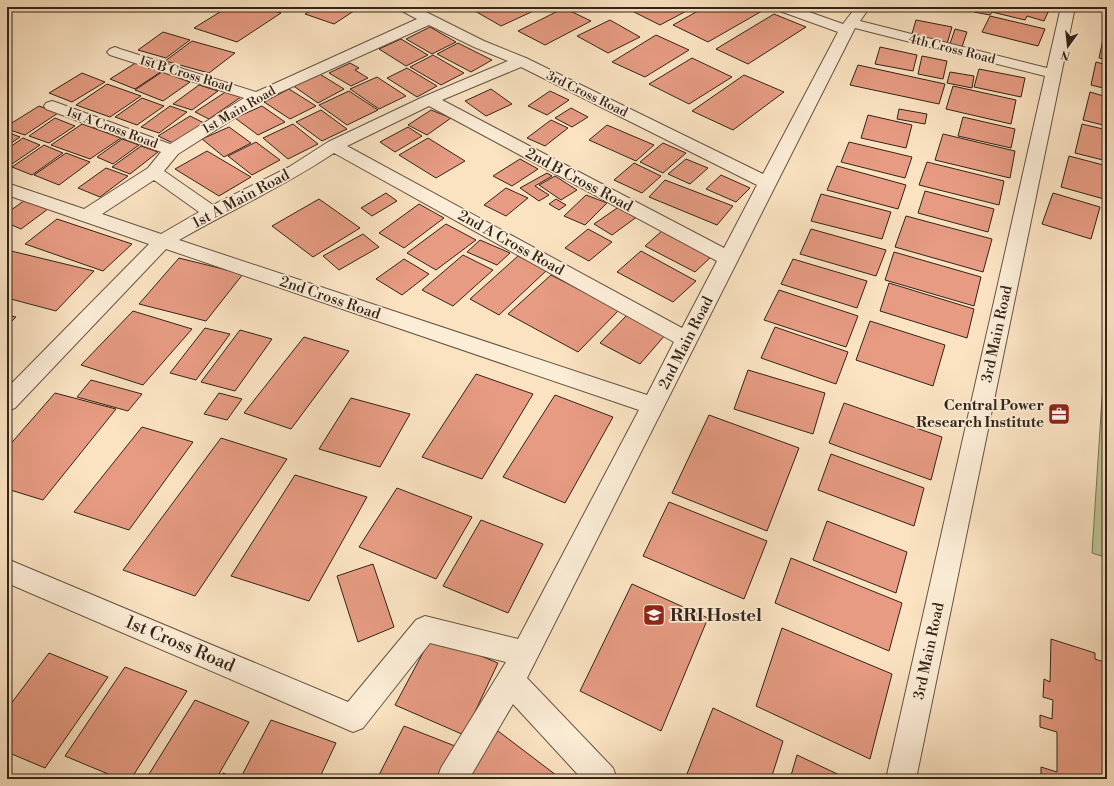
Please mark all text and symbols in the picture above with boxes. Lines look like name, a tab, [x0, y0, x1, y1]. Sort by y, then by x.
north arrow	[1048, 26, 1088, 66]
street label: 4th Cross Road	[907, 30, 998, 68]
text: N	[1059, 47, 1072, 63]
street label: 1st B Cross Road	[138, 52, 235, 96]
street label: 3rd Cross Road	[544, 67, 631, 121]
street label: 1st Main Road	[200, 82, 279, 137]
street label: 1st A Cross Road	[64, 104, 161, 152]
street label: 2nd B Cross Road	[522, 144, 636, 216]
street label: 1st A Main Road	[189, 165, 293, 233]
street label: 2nd A Cross Road	[455, 206, 568, 280]
street label: 2nd Cross Road	[277, 272, 383, 324]
street label: 3rd Main Road	[977, 283, 1017, 384]
street label: 2nd Main Road	[654, 293, 718, 393]
place label: Central Power Research Institute	[916, 396, 1044, 432]
office icon: Central Power Research Institute	[1046, 401, 1072, 427]
street label: 3rd Main Road	[909, 600, 949, 701]
school or university icon: RRI Hostel	[641, 602, 667, 628]
place label: RRI Hostel	[670, 604, 762, 627]
street label: 1st Cross Road	[122, 611, 239, 678]

